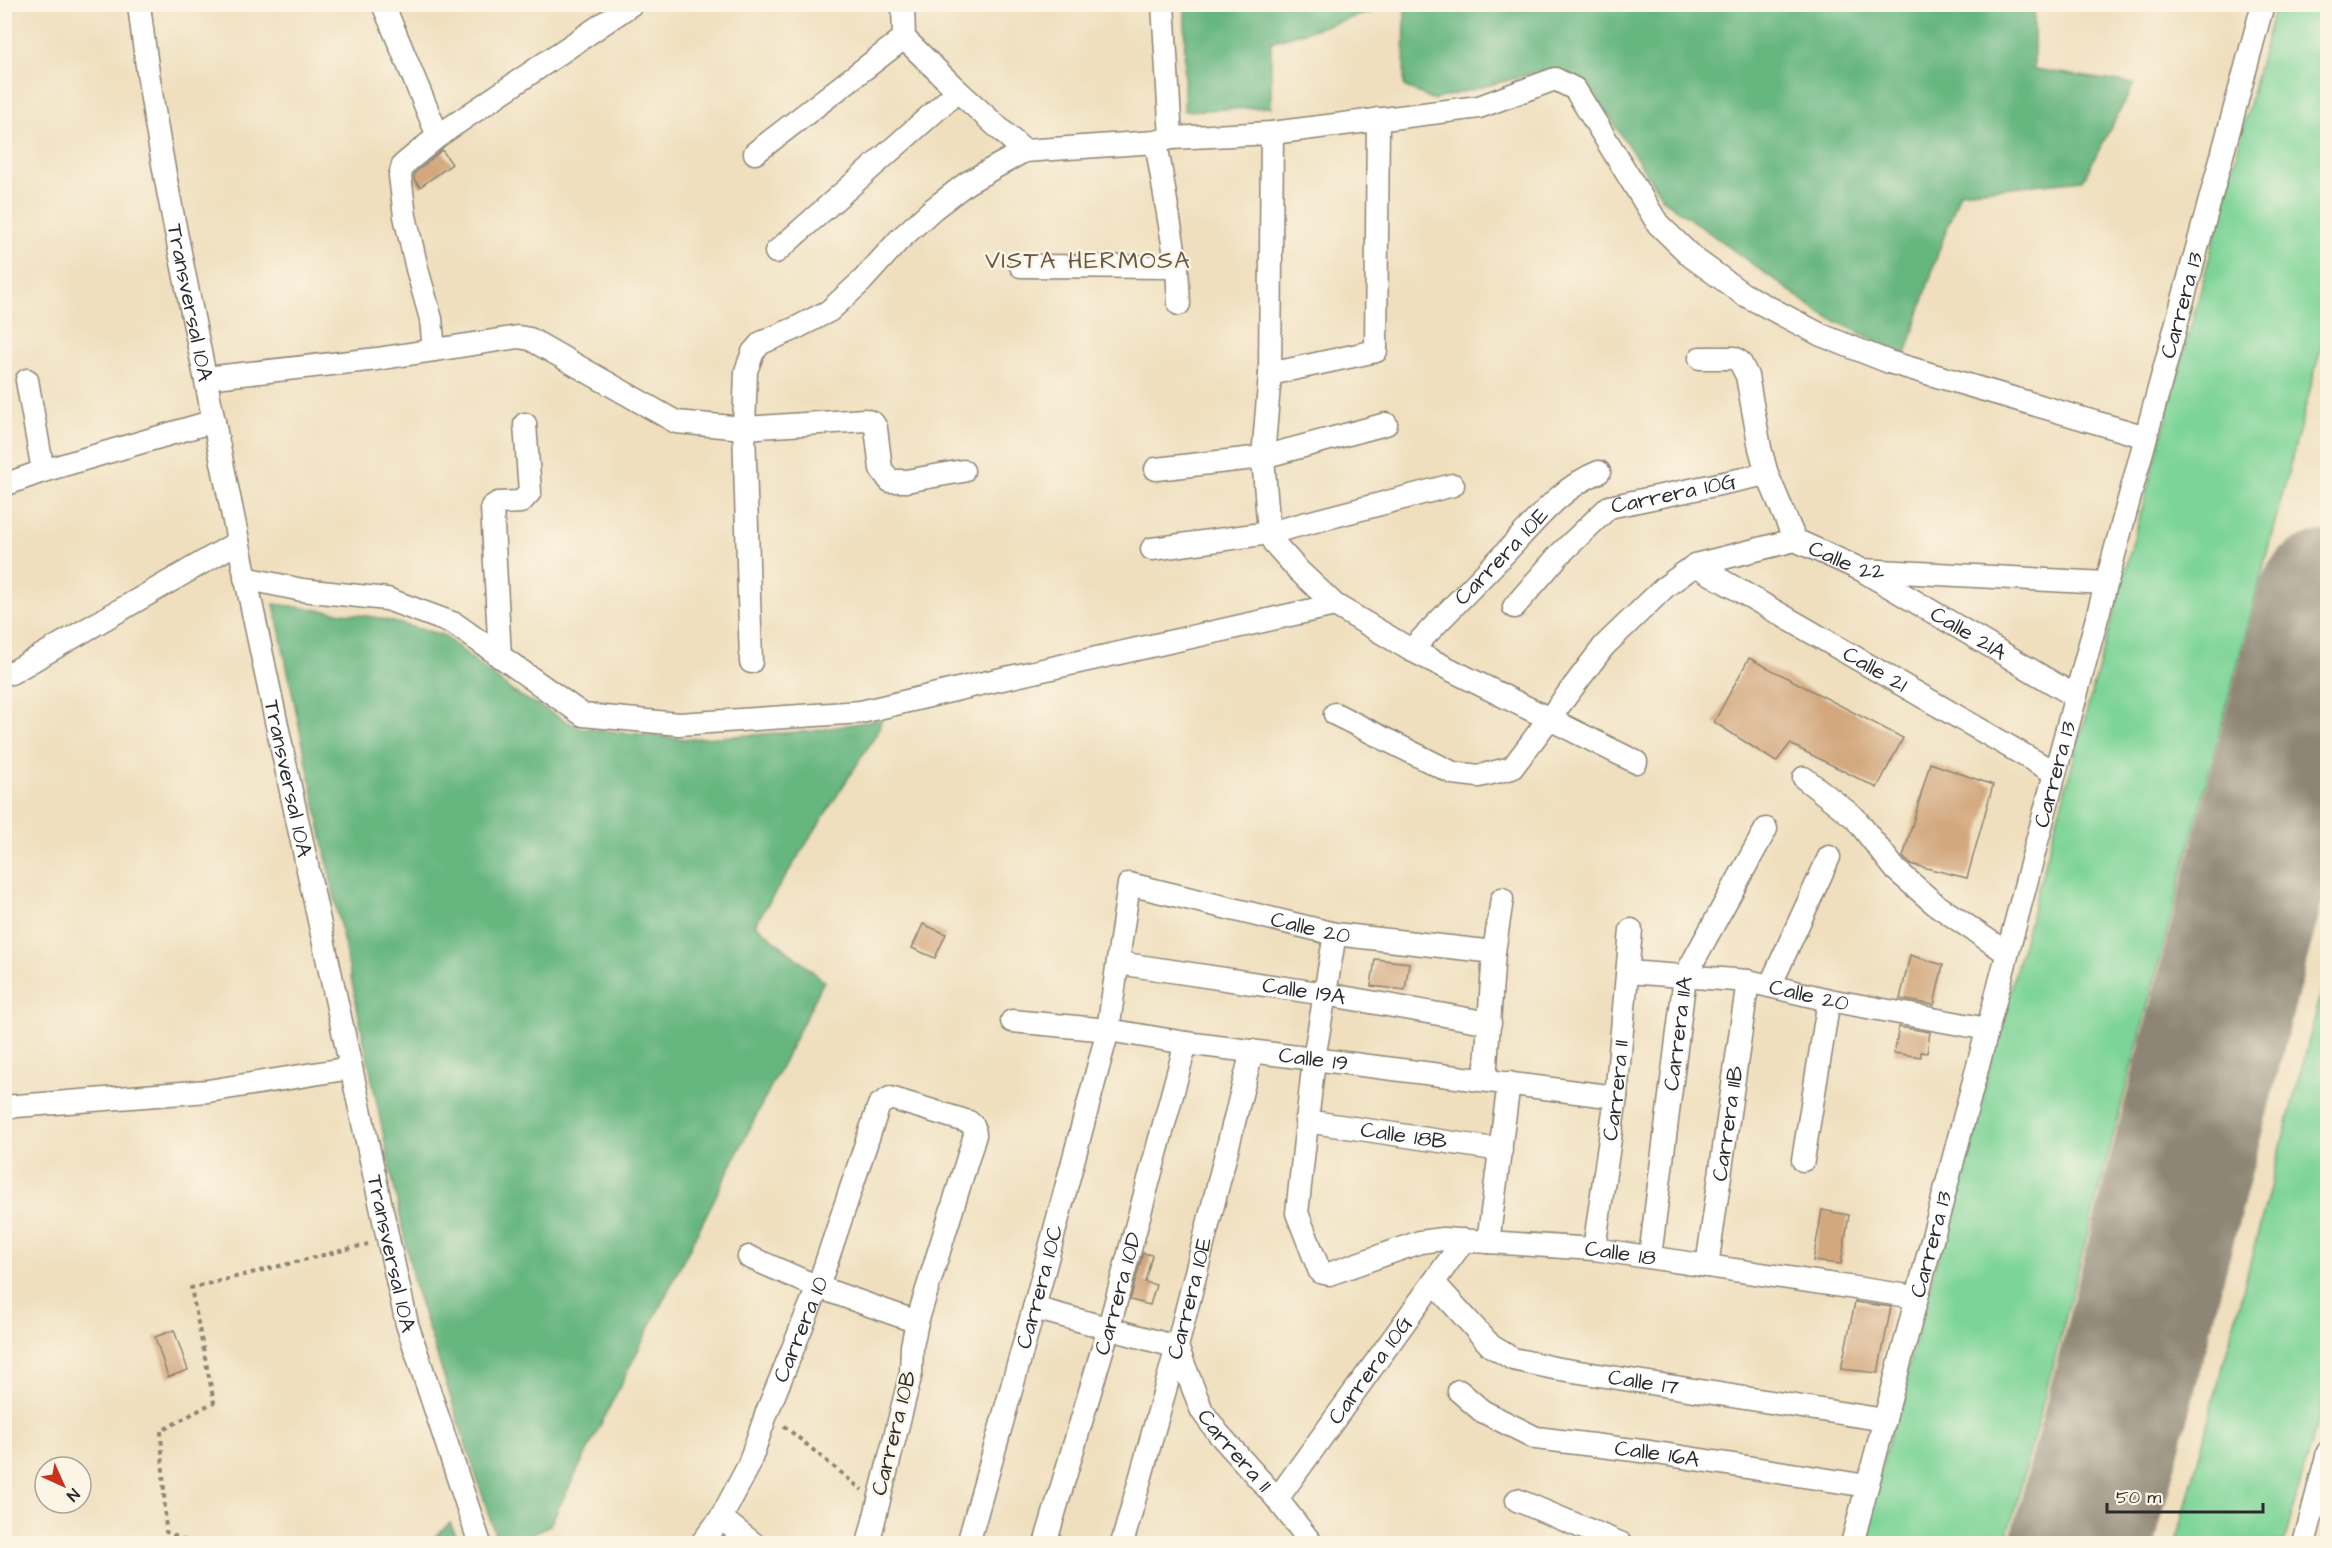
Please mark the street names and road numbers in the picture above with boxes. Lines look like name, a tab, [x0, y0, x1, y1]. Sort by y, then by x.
street label: Transversal 10A	[159, 221, 221, 384]
street label: Carrera 13	[2152, 248, 2211, 362]
street label: Carrera 10G	[1608, 465, 1739, 522]
street label: Carrera 10E	[1447, 500, 1555, 612]
street label: Calle 22	[1803, 532, 1886, 587]
street label: Calle 21A	[1924, 598, 2012, 668]
street label: Calle 21	[1837, 638, 1913, 700]
street label: Transversal 10A	[256, 697, 320, 860]
street label: Carrera 13	[2026, 718, 2084, 831]
street label: Calle 20	[1268, 903, 1352, 951]
street label: Calle 19A	[1260, 969, 1348, 1013]
street label: Calle 20	[1766, 971, 1852, 1019]
street label: Carrera 11A	[1655, 975, 1700, 1093]
street label: Calle 19	[1277, 1039, 1350, 1079]
street label: Carrera 11	[1594, 1039, 1637, 1143]
street label: Carrera 11B	[1704, 1063, 1751, 1183]
street label: Calle 18B	[1359, 1114, 1450, 1157]
street label: Transversal 10A	[359, 1172, 424, 1336]
street label: Carrera 13	[1902, 1187, 1960, 1301]
street label: Carrera 10C	[1008, 1221, 1071, 1352]
street label: Carrera 10D	[1086, 1229, 1150, 1359]
street label: Calle 18	[1584, 1233, 1658, 1274]
street label: Carrera 10E	[1159, 1234, 1220, 1363]
street label: Carrera 10	[765, 1272, 836, 1387]
street label: Carrera 10G	[1320, 1310, 1420, 1431]
street label: Calle 17	[1606, 1361, 1681, 1403]
street label: Carrera 10B	[864, 1367, 925, 1499]
street label: Carrera 11	[1190, 1402, 1279, 1499]
street label: Calle 16A	[1613, 1432, 1702, 1475]

